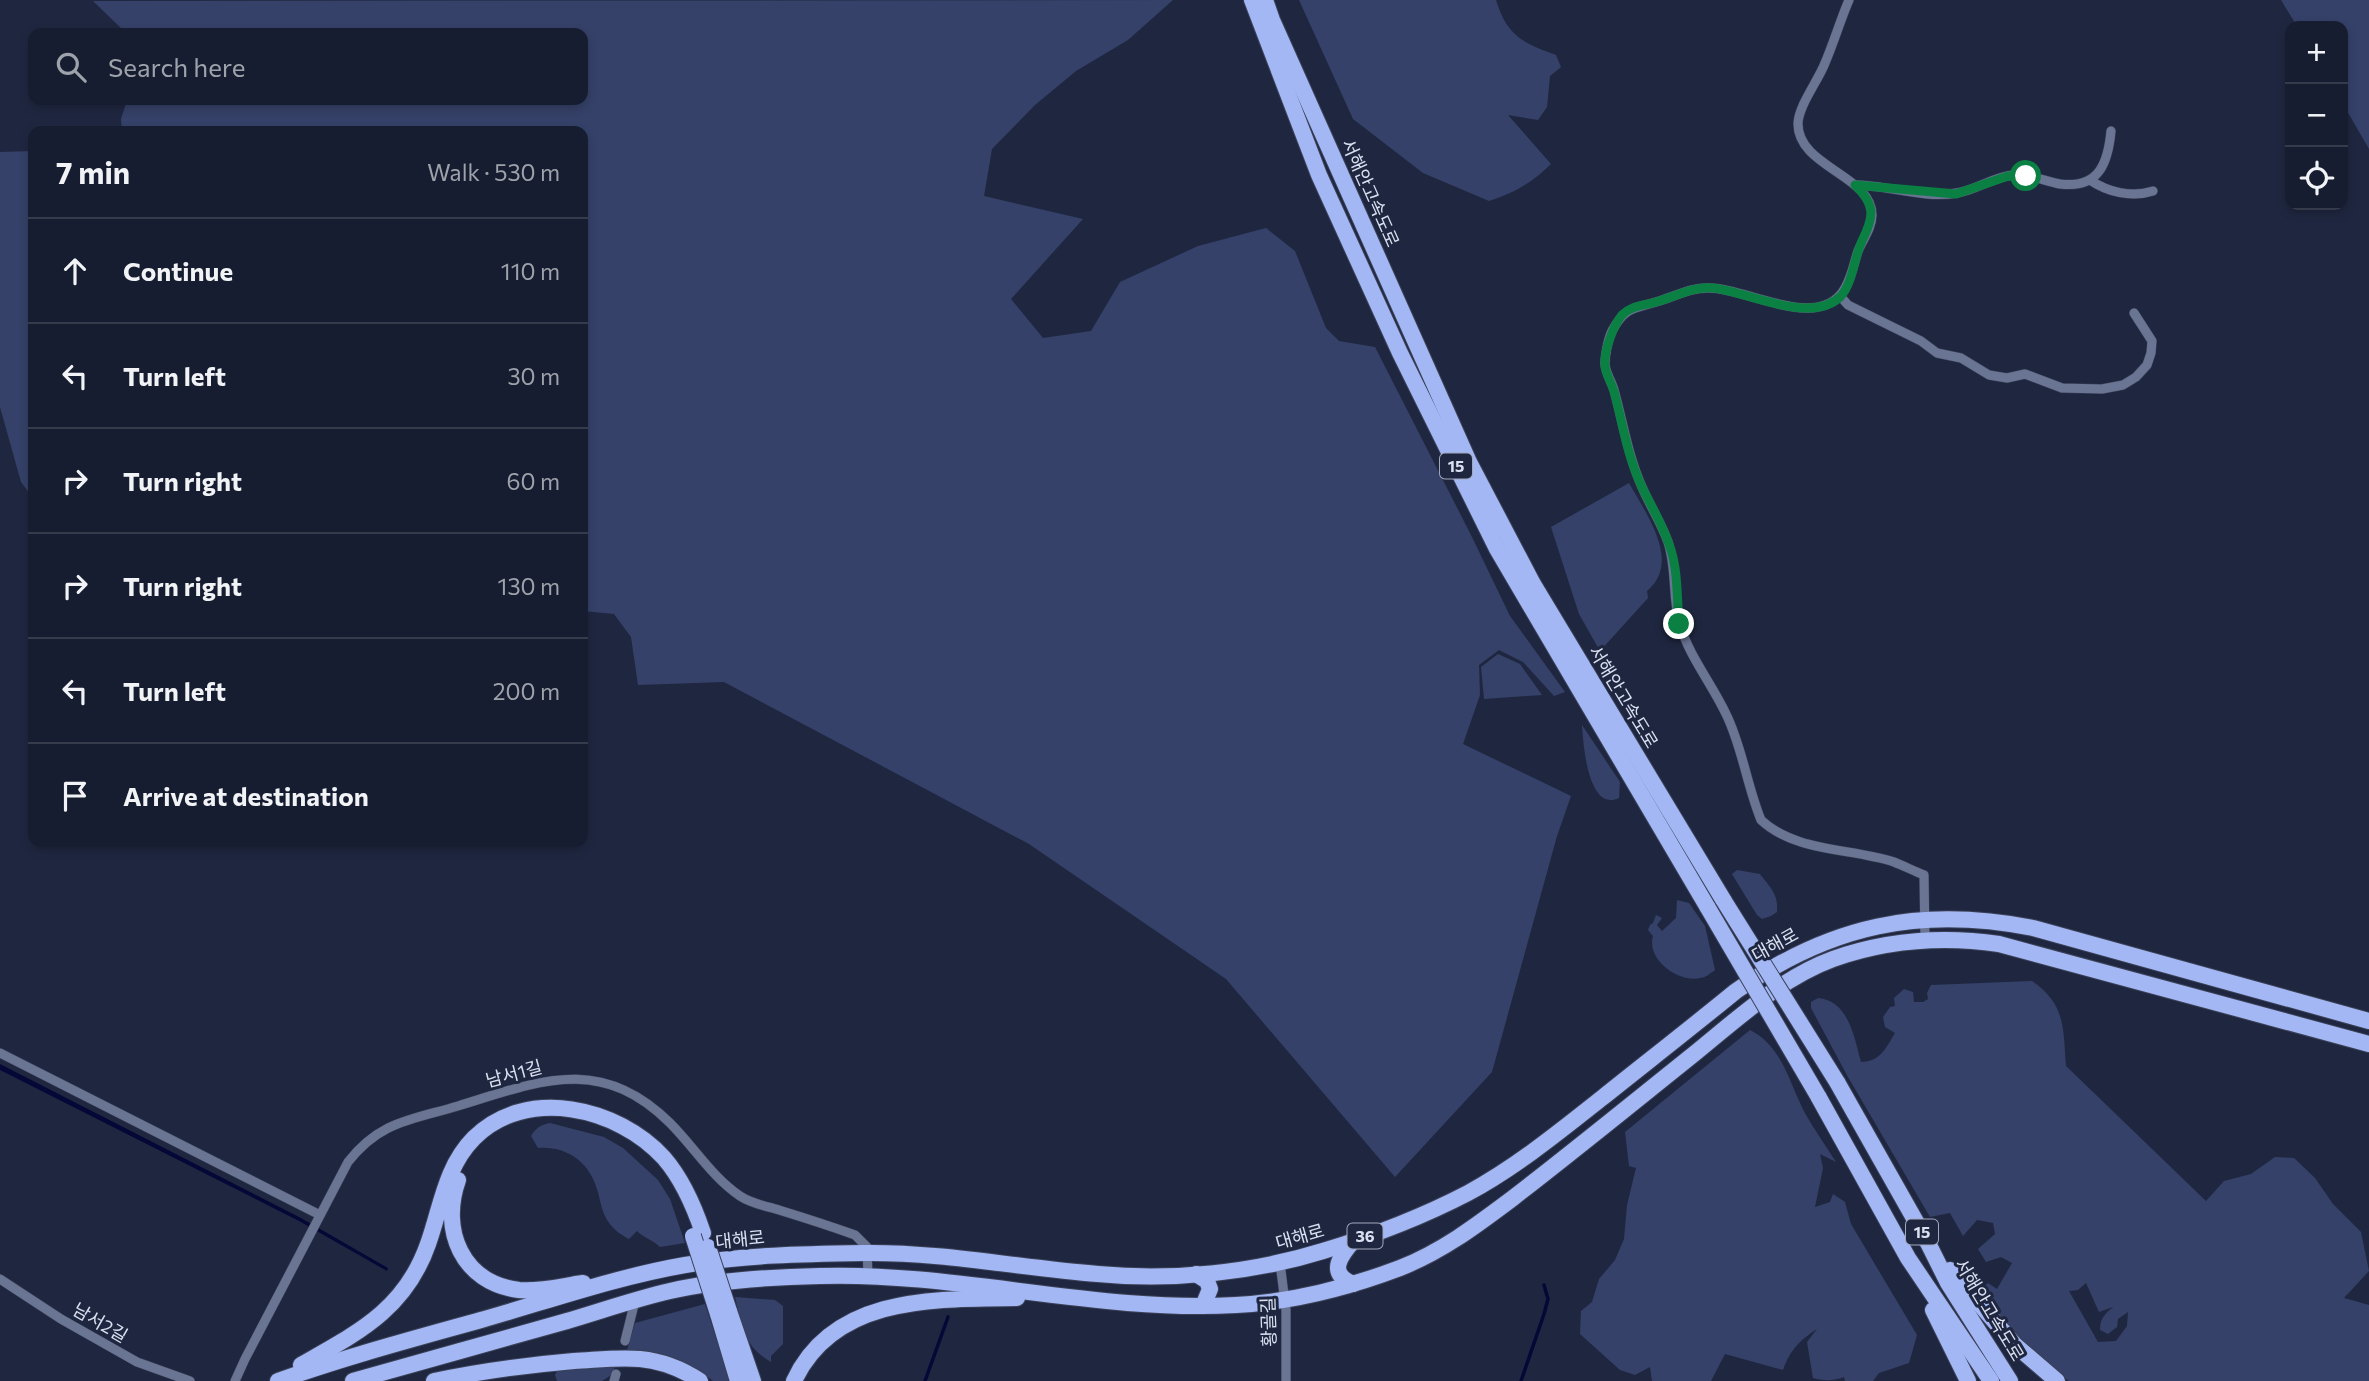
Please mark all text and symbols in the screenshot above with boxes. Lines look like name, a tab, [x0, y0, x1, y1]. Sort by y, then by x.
map controls	[2285, 21, 2348, 210]
button: +	[2285, 21, 2348, 84]
search box	[28, 28, 588, 105]
icon: search	[52, 48, 90, 86]
text: Search here	[108, 51, 246, 82]
button: −	[2285, 84, 2348, 147]
street label: 서해안고속도로	[1337, 135, 1405, 250]
button: locate	[2285, 147, 2348, 210]
text: 7 min	[56, 153, 130, 190]
text: Walk · 530 m	[427, 158, 560, 186]
route start	[2010, 160, 2041, 191]
icon: ahead	[56, 252, 94, 290]
text: Continue	[123, 255, 233, 286]
text: 110 m	[501, 257, 560, 285]
icon: left	[56, 357, 94, 395]
text: Turn left	[123, 360, 226, 391]
text: 30 m	[507, 362, 560, 390]
road number: 15	[1440, 453, 1472, 478]
icon: right	[56, 462, 94, 500]
text: Turn right	[123, 465, 242, 496]
text: 60 m	[507, 467, 560, 495]
icon: right	[56, 567, 94, 605]
text: Turn right	[123, 570, 242, 601]
text: 130 m	[498, 572, 560, 600]
route end	[1663, 608, 1694, 639]
street label: 서해안고속도로	[1585, 641, 1663, 752]
icon: left	[56, 672, 94, 710]
text: Turn left	[123, 675, 226, 706]
text: 200 m	[493, 677, 560, 705]
icon: arrive	[56, 777, 94, 815]
text: Arrive at destination	[123, 780, 369, 811]
street label: 대해로	[1747, 922, 1802, 966]
street label: 남서1길	[483, 1055, 544, 1091]
street label: 대해로	[1273, 1219, 1327, 1253]
road number: 15	[1906, 1220, 1938, 1244]
road number: 36	[1348, 1224, 1382, 1248]
street label: 대해로	[714, 1225, 766, 1253]
street label: 서해안고속도로	[1951, 1254, 2029, 1365]
street label: 황골길	[1256, 1297, 1280, 1347]
street label: 남서2길	[69, 1298, 132, 1347]

